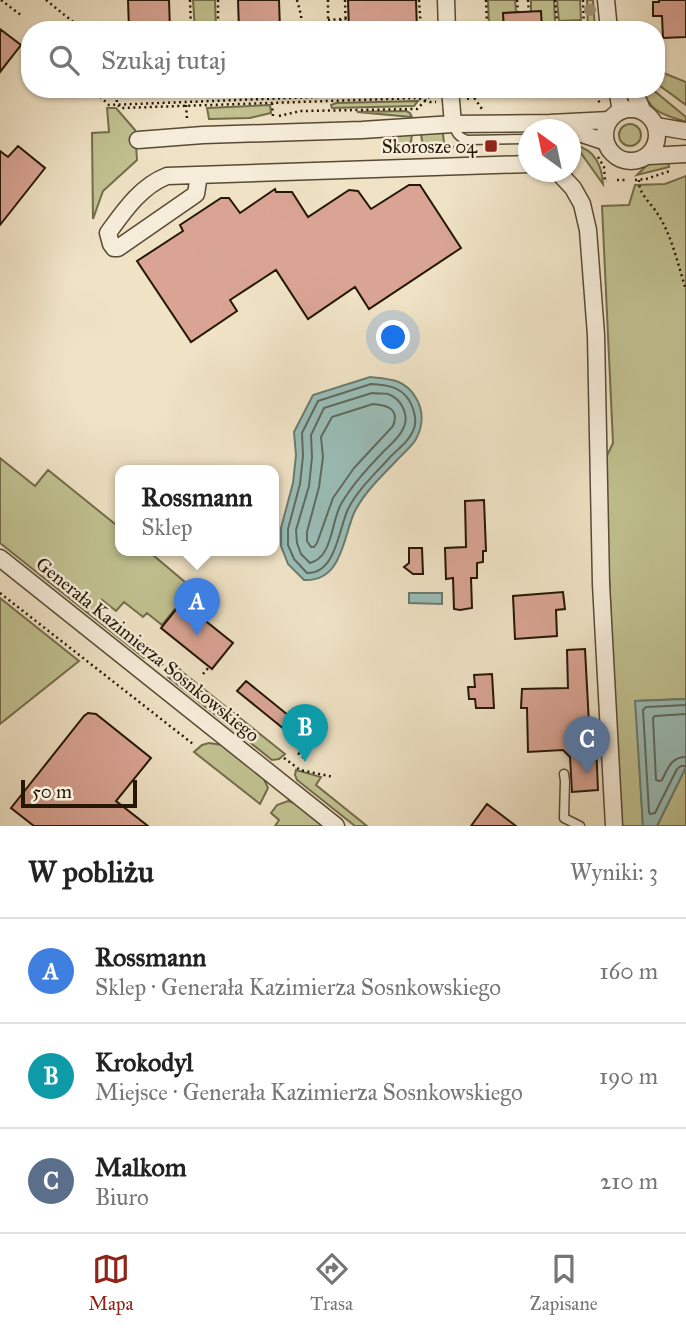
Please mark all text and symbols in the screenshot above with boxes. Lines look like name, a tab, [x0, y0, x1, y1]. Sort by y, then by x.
search box	[21, 21, 665, 98]
icon: search	[45, 41, 83, 79]
text: Szukaj tutaj	[101, 44, 226, 76]
north arrow	[518, 119, 581, 182]
place label: Skorosze 04	[382, 135, 477, 158]
marker: Skorosze 04	[483, 138, 499, 154]
your location	[376, 320, 410, 354]
popup	[115, 465, 279, 556]
text: Rossmann	[141, 481, 253, 513]
text: Sklep	[141, 513, 193, 541]
street label: Generała Kazimierza Sosnkowskiego	[31, 552, 264, 748]
pin: A	[174, 578, 220, 636]
pin: B	[282, 704, 328, 762]
pin: C	[564, 716, 610, 774]
scale bar	[21, 777, 136, 809]
text: 50 m	[32, 780, 72, 803]
text: W pobliżu	[28, 854, 154, 890]
text: Wyniki: 3	[570, 858, 658, 886]
text: Rossmann	[95, 941, 206, 973]
text: A	[43, 957, 59, 985]
text: 160 m	[600, 957, 658, 985]
text: Sklep · Generała Kazimierza Sosnkowskiego	[95, 973, 501, 1001]
text: Krokodyl	[95, 1046, 193, 1078]
text: B	[43, 1062, 59, 1090]
text: 190 m	[599, 1062, 658, 1090]
text: Miejsce · Generała Kazimierza Sosnkowskiego	[95, 1078, 523, 1106]
text: Malkom	[95, 1151, 187, 1183]
text: C	[43, 1167, 59, 1195]
text: 210 m	[600, 1167, 658, 1195]
text: Biuro	[95, 1183, 149, 1211]
tab: Mapa	[88, 1250, 134, 1315]
tab: Trasa	[310, 1250, 353, 1315]
tab: Zapisane	[530, 1250, 598, 1315]

